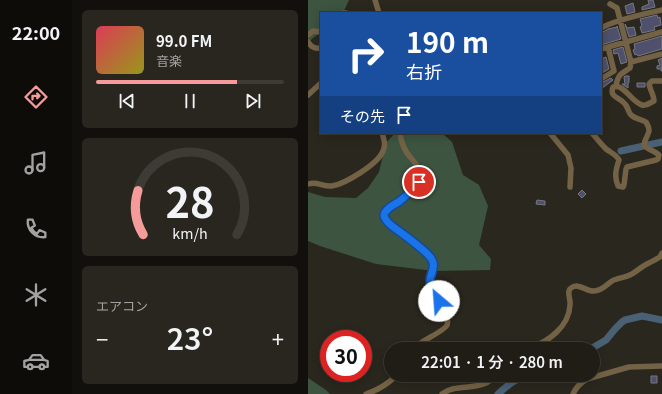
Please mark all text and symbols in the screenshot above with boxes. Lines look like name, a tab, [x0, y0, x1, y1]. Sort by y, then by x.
text: 22:00	[12, 19, 60, 45]
text: 190 m	[406, 21, 489, 61]
icon: right	[340, 28, 392, 80]
text: 99.0 FM	[156, 30, 212, 51]
text: 音楽	[156, 51, 182, 70]
text: 右折	[406, 58, 442, 84]
icon: directions	[22, 83, 50, 111]
icon: previous	[116, 90, 138, 112]
icon: pause	[179, 90, 201, 112]
icon: next	[242, 90, 264, 112]
icon: arrive	[393, 104, 415, 126]
text: その先	[340, 105, 385, 126]
icon: music	[22, 149, 50, 177]
pin	[402, 165, 436, 199]
text: 28	[165, 170, 215, 230]
icon: arrive	[408, 171, 430, 193]
icon: phone	[22, 215, 50, 243]
text: km/h	[172, 222, 208, 243]
position arrow	[418, 280, 460, 322]
icon: climate	[22, 281, 50, 309]
text: エアコン	[96, 296, 148, 315]
text: 23°	[167, 315, 213, 359]
text: −	[96, 322, 108, 354]
text: +	[272, 322, 284, 354]
speed limit sign: 30	[320, 330, 372, 382]
icon: car	[22, 347, 50, 375]
text: 22:01 · 1 分 · 280 m	[421, 351, 563, 372]

